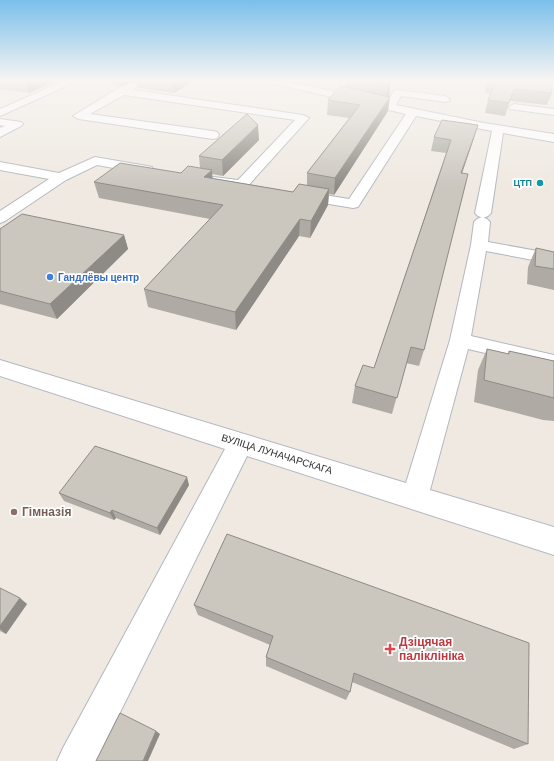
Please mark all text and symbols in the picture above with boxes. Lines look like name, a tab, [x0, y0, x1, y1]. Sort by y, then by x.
place label: ЦТП	[513, 177, 532, 189]
marker: ЦТП	[535, 178, 545, 188]
place label: Гандлёвы центр	[58, 271, 139, 284]
marker: Гандлёвы центр	[45, 272, 55, 282]
street label: ВУЛІЦА ЛУНАЧАРСКАГА	[220, 431, 334, 477]
place label: Гімназія	[22, 504, 71, 520]
marker: Гімназія	[9, 507, 19, 517]
place label: Дзіцячая паліклініка	[399, 634, 465, 664]
marker: Дзіцячая паліклініка	[384, 643, 396, 655]

